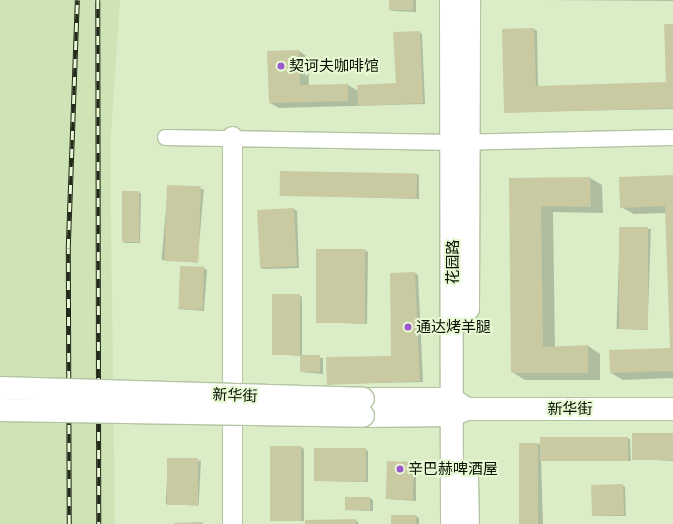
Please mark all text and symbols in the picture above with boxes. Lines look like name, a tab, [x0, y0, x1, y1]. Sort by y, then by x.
place label: 契诃夫咖啡馆	[289, 57, 379, 75]
marker: 契诃夫咖啡馆	[276, 61, 286, 71]
street label: 花园路	[444, 240, 462, 284]
place label: 通达烤羊腿	[416, 318, 491, 336]
marker: 通达烤羊腿	[403, 322, 413, 332]
street label: 新华街	[212, 385, 258, 405]
street label: 新华街	[548, 400, 592, 418]
place label: 辛巴赫啤酒屋	[408, 460, 498, 478]
marker: 辛巴赫啤酒屋	[395, 464, 405, 474]

